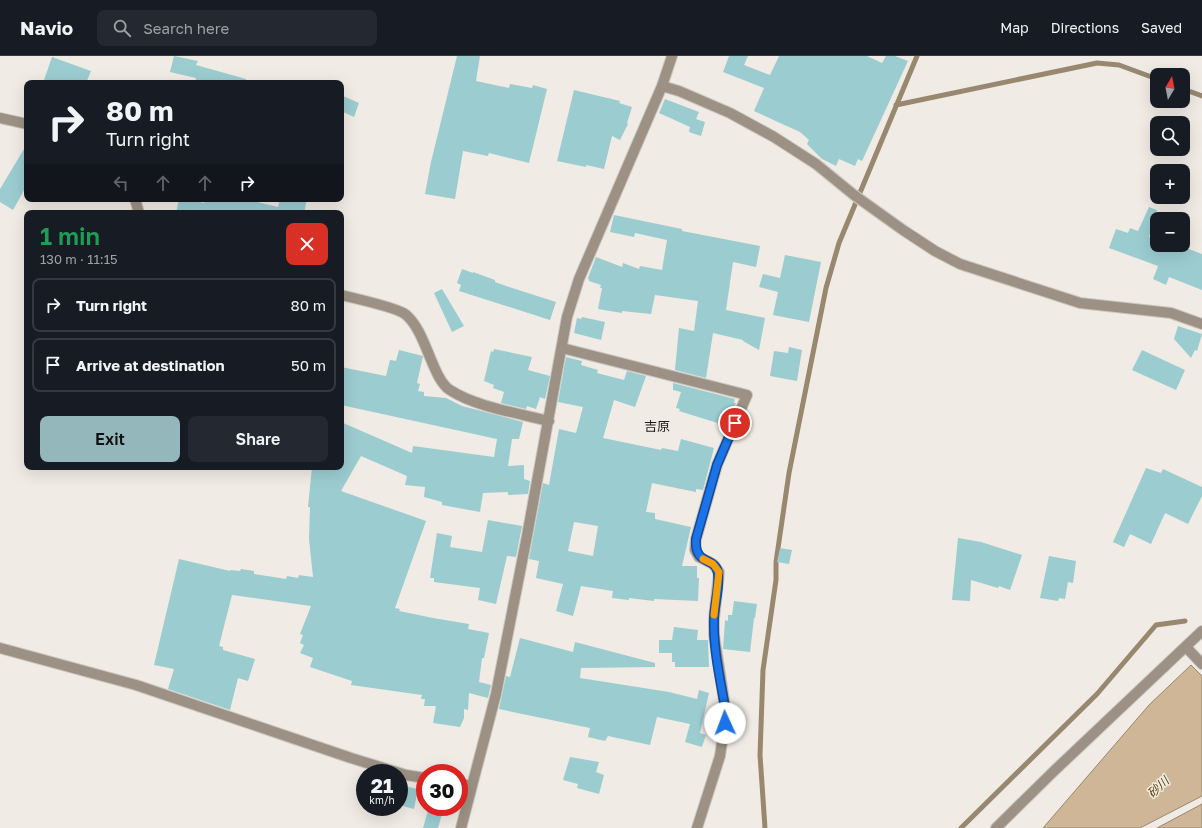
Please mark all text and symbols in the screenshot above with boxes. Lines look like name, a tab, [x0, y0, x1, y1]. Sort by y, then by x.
search box	[97, 10, 377, 46]
text: Navio	[20, 16, 73, 39]
icon: search	[111, 17, 133, 39]
text: Search here	[143, 19, 229, 37]
text: Map	[1000, 19, 1029, 36]
text: Directions	[1051, 19, 1119, 36]
text: Saved	[1141, 19, 1182, 36]
north arrow	[1150, 68, 1190, 108]
map controls	[1150, 68, 1190, 252]
text: 80 m	[106, 94, 174, 127]
icon: right	[40, 96, 92, 148]
button: search	[1150, 116, 1190, 156]
text: Turn right	[106, 128, 190, 150]
button: +	[1150, 164, 1190, 204]
icon: left	[110, 172, 132, 194]
icon: ahead	[152, 172, 174, 194]
icon: ahead	[194, 172, 216, 194]
icon: right	[236, 172, 258, 194]
button: −	[1150, 212, 1190, 252]
text: 1 min	[40, 221, 100, 250]
button: close	[286, 223, 328, 265]
text: 130 m · 11:15	[40, 251, 117, 267]
icon: right	[42, 294, 64, 316]
text: Turn right	[76, 296, 147, 314]
text: 80 m	[291, 296, 326, 314]
icon: arrive	[42, 354, 64, 376]
text: Arrive at destination	[76, 356, 225, 374]
text: 50 m	[291, 356, 326, 374]
pin	[718, 406, 752, 440]
icon: arrive	[724, 412, 746, 434]
button: Exit	[40, 416, 180, 462]
button: Share	[188, 416, 328, 462]
district label: 吉原	[644, 418, 670, 434]
position arrow	[704, 702, 746, 744]
speed limit sign: 30	[416, 764, 468, 816]
water label: 砂川	[1144, 772, 1173, 801]
text: 21	[371, 773, 393, 797]
text: km/h	[369, 794, 395, 806]

